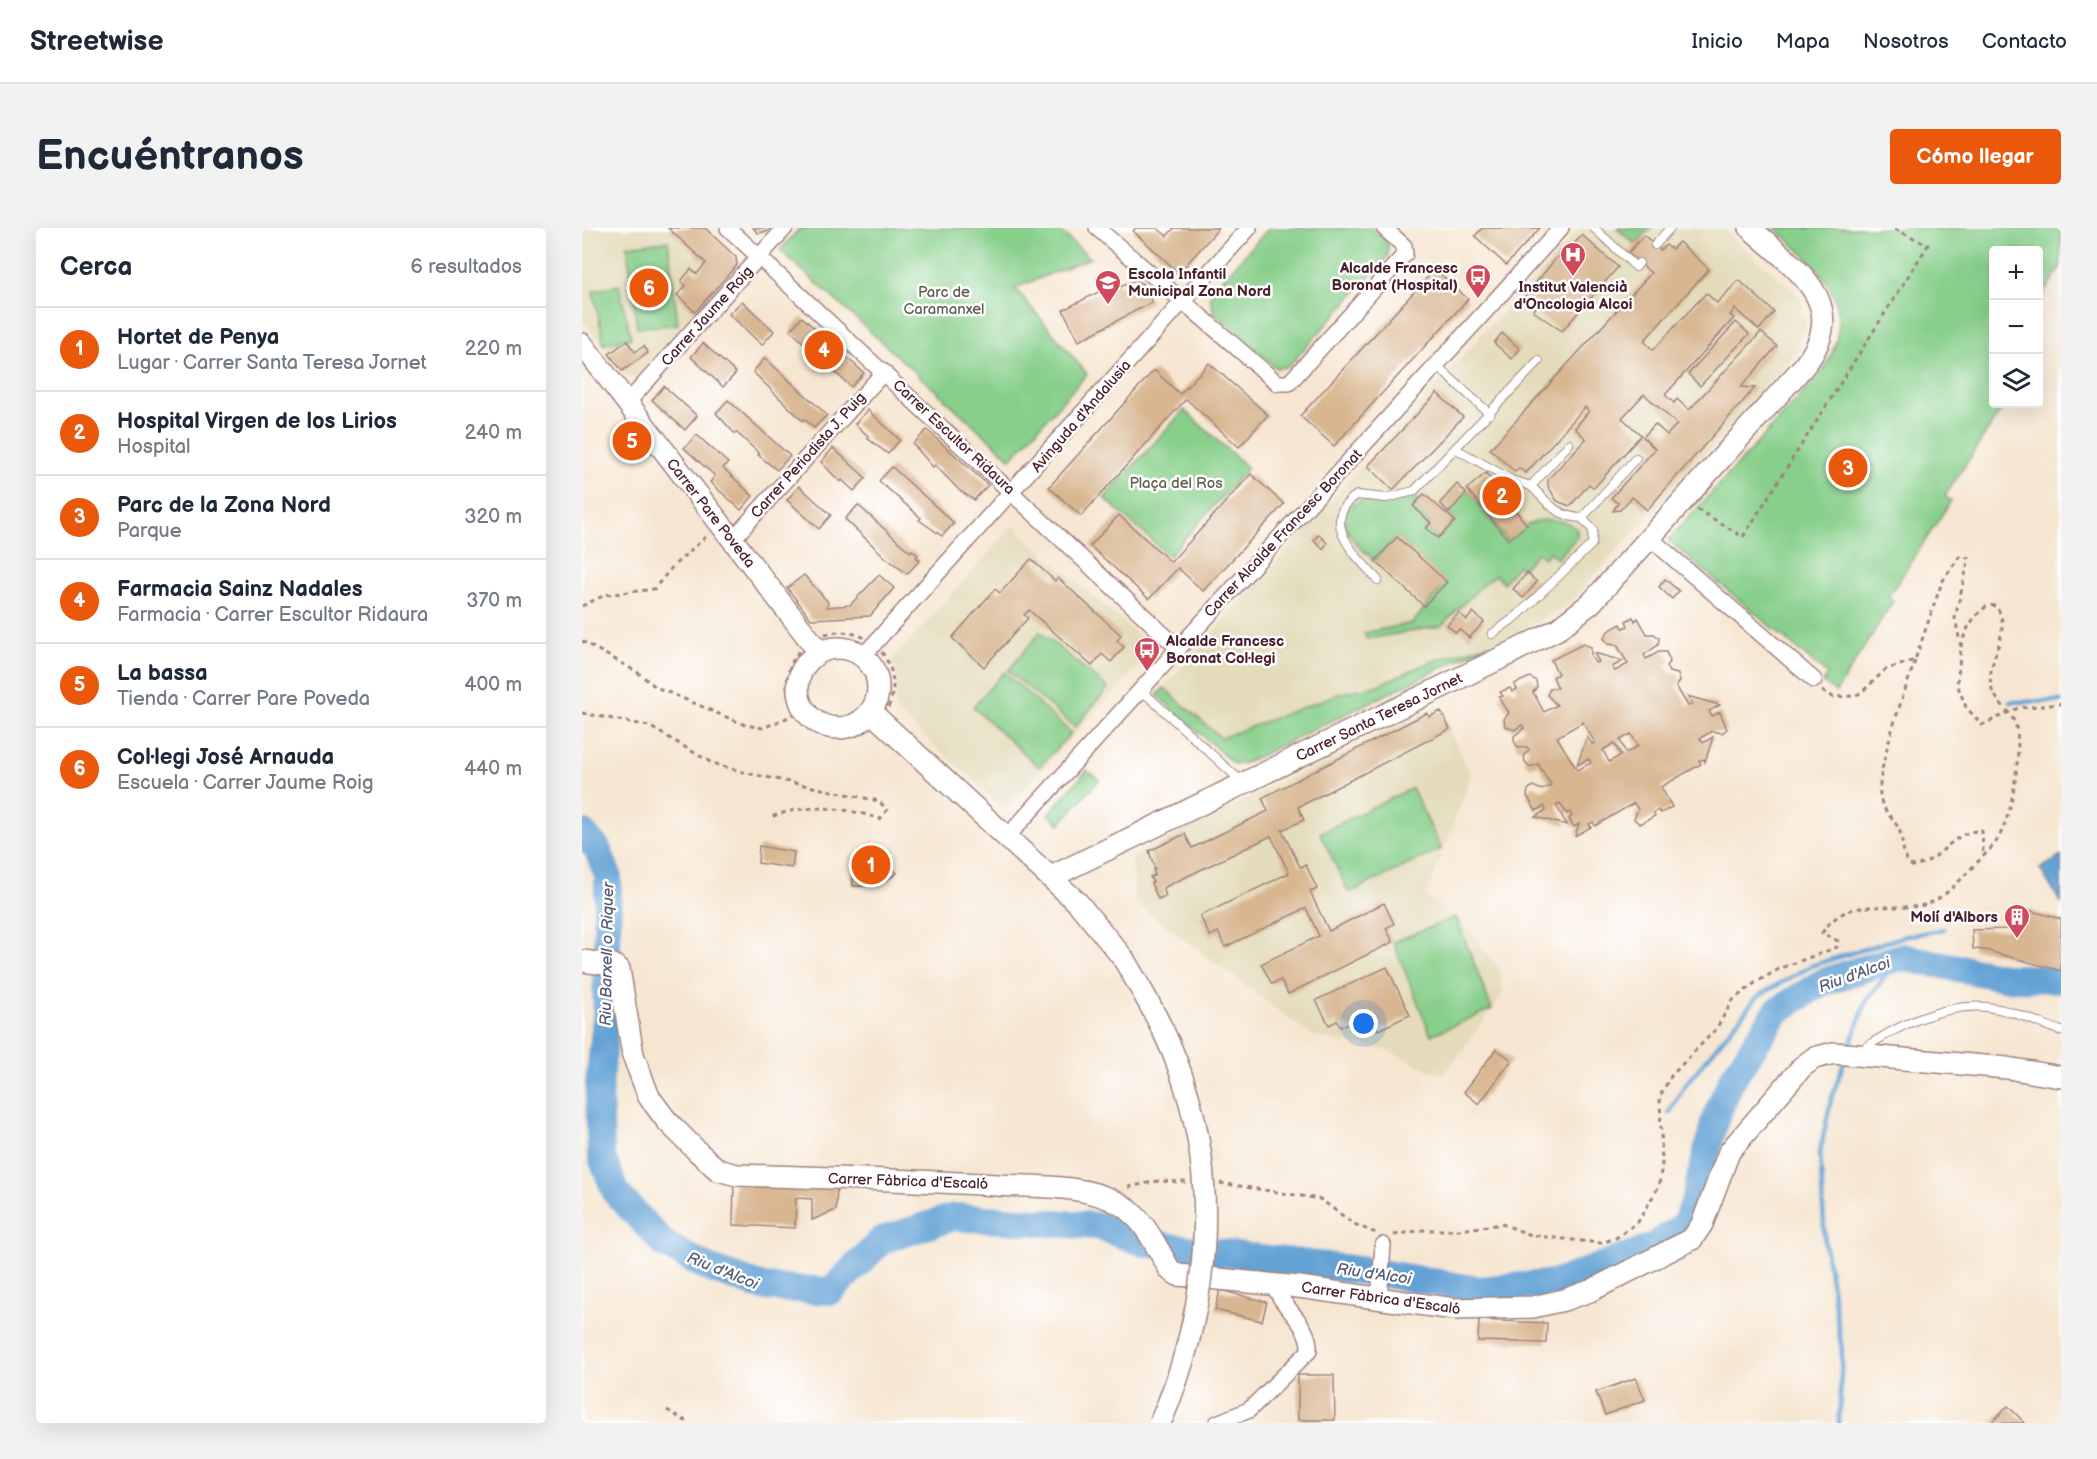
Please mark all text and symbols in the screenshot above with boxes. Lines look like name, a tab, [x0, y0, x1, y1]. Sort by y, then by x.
text: Streetwise	[30, 25, 163, 58]
text: Inicio	[1692, 29, 1743, 54]
text: Mapa	[1776, 29, 1830, 54]
text: Nosotros	[1863, 29, 1949, 54]
text: Contacto	[1982, 29, 2067, 54]
button: Cómo llegar	[1890, 129, 2061, 184]
text: Encuéntranos	[36, 131, 304, 182]
hospital icon: Institut Valencià d'Oncologia Alcoi	[1558, 240, 1588, 278]
map controls	[1989, 246, 2043, 408]
button: +	[1989, 246, 2043, 300]
text: Cerca	[60, 252, 132, 283]
text: 6 resultados	[411, 255, 522, 279]
place label: Alcalde Francesc Boronat (Hospital)	[1332, 259, 1458, 295]
street label: Carrer Jaume Roig	[657, 262, 757, 370]
bus stop icon: Alcalde Francesc Boronat (Hospital)	[1463, 262, 1493, 300]
place label: Escola Infantil Municipal Zona Nord	[1128, 265, 1271, 301]
pin: 6	[630, 266, 668, 310]
school or university icon: Escola Infantil Municipal Zona Nord	[1093, 268, 1123, 306]
place label: Institut Valencià d'Oncologia Alcoi	[1514, 278, 1632, 314]
park label: Parc de Caramanxel	[904, 283, 984, 319]
button: −	[1989, 300, 2043, 354]
text: Hortet de Penya	[117, 324, 279, 351]
pin: 4	[804, 328, 844, 372]
text: 1	[75, 337, 84, 361]
text: 220 m	[465, 337, 522, 361]
text: Lugar · Carrer Santa Teresa Jornet	[117, 351, 427, 375]
button: layers	[1989, 354, 2043, 408]
street label: Avinguda d'Andalusia	[1027, 356, 1135, 477]
street label: Carrer Escultor Ridaura	[889, 376, 1019, 499]
street label: Carrer Periodista J. Puig	[747, 388, 870, 522]
text: Hospital Virgen de los Lirios	[117, 408, 397, 435]
pin: 5	[613, 418, 652, 464]
text: 2	[74, 421, 85, 445]
text: 240 m	[465, 421, 522, 445]
text: Hospital	[117, 435, 190, 459]
street label: Carrer Alcalde Francesc Boronat	[1200, 445, 1367, 621]
pin: 3	[1828, 446, 1868, 490]
street label: Carrer Pare Poveda	[662, 455, 759, 572]
park label: Plaça del Ros	[1129, 474, 1223, 493]
pin: 2	[1482, 474, 1522, 518]
text: Parc de la Zona Nord	[117, 492, 331, 519]
text: 3	[74, 505, 85, 529]
text: 320 m	[464, 505, 522, 529]
text: Parque	[117, 519, 182, 543]
text: Farmacia Sainz Nadales	[117, 576, 362, 603]
text: 4	[74, 589, 85, 613]
text: 370 m	[466, 589, 522, 613]
text: Farmacia · Carrer Escultor Ridaura	[117, 603, 428, 627]
place label: Alcalde Francesc Boronat Col·legi	[1165, 632, 1284, 668]
bus stop icon: Alcalde Francesc Boronat Col·legi	[1132, 635, 1162, 673]
text: La bassa	[117, 660, 208, 687]
street label: Carrer Santa Teresa Jornet	[1293, 669, 1466, 766]
text: 5	[74, 673, 85, 697]
text: 400 m	[464, 673, 522, 697]
text: Tienda · Carrer Pare Poveda	[117, 687, 370, 711]
text: Col·legi José Arnauda	[117, 744, 334, 771]
text: 6	[73, 757, 86, 781]
text: 440 m	[464, 757, 522, 781]
text: Escuela · Carrer Jaume Roig	[117, 771, 374, 795]
pin: 1	[852, 842, 890, 888]
water label: Riu Barxell o Riquer	[597, 881, 618, 1026]
building icon: Molí d'Albors	[2002, 902, 2032, 940]
place label: Molí d'Albors	[1910, 908, 1998, 927]
water label: Riu d'Alcoi	[1816, 953, 1894, 997]
your location	[1349, 1009, 1378, 1038]
street label: Carrer Fàbrica d'Escaló	[827, 1169, 989, 1194]
water label: Riu d'Alcoi	[684, 1249, 762, 1295]
water label: Riu d'Alcoi	[1335, 1260, 1414, 1289]
street label: Carrer Fàbrica d'Escaló	[1300, 1278, 1462, 1319]

